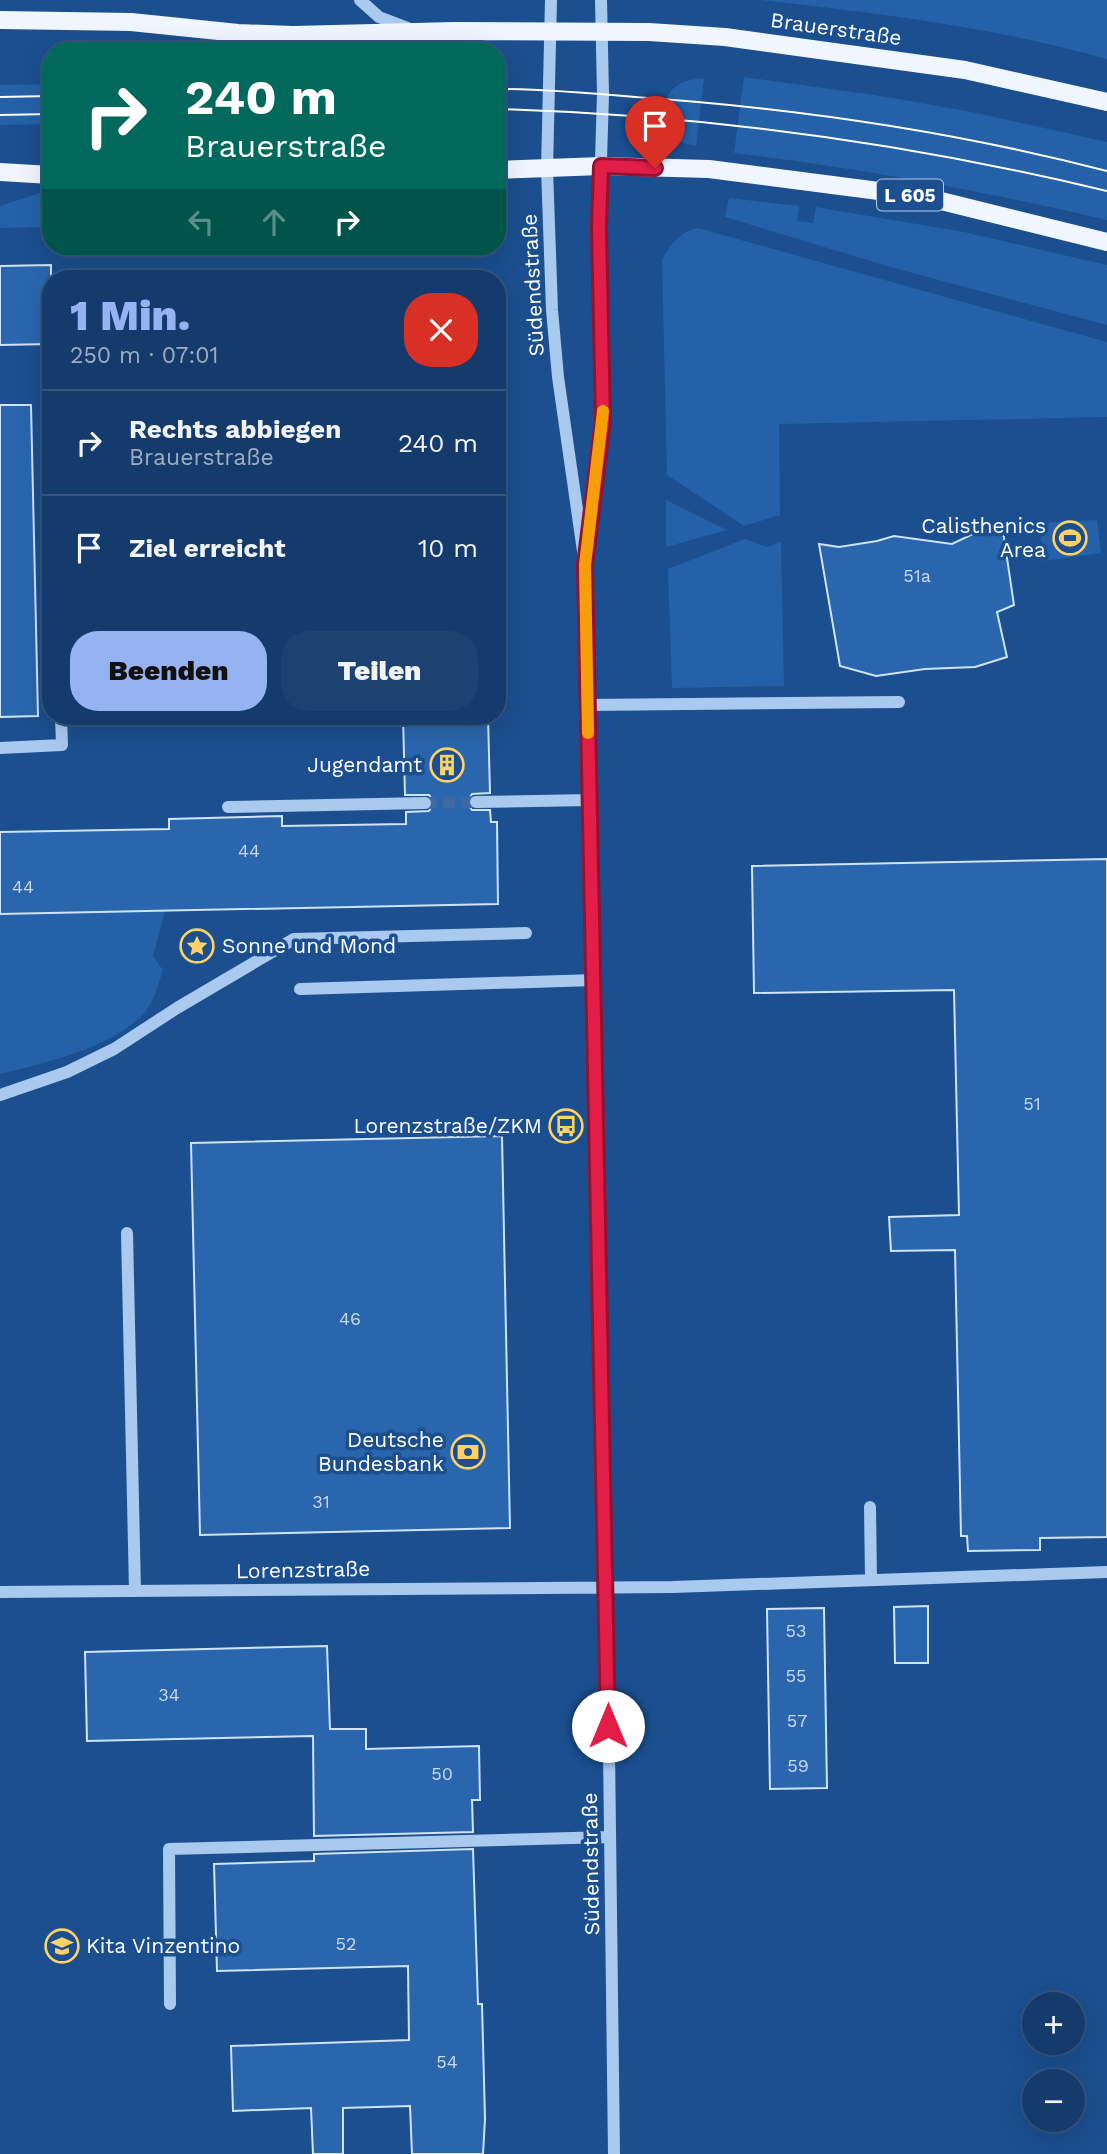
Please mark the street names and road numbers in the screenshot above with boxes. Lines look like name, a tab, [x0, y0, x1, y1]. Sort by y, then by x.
street label: Brauerstraße	[769, 7, 903, 50]
road number: L 605	[877, 180, 943, 210]
street label: Südendstraße	[516, 213, 549, 357]
street label: Lorenzstraße	[236, 1556, 370, 1583]
street label: Südendstraße	[577, 1792, 604, 1936]

